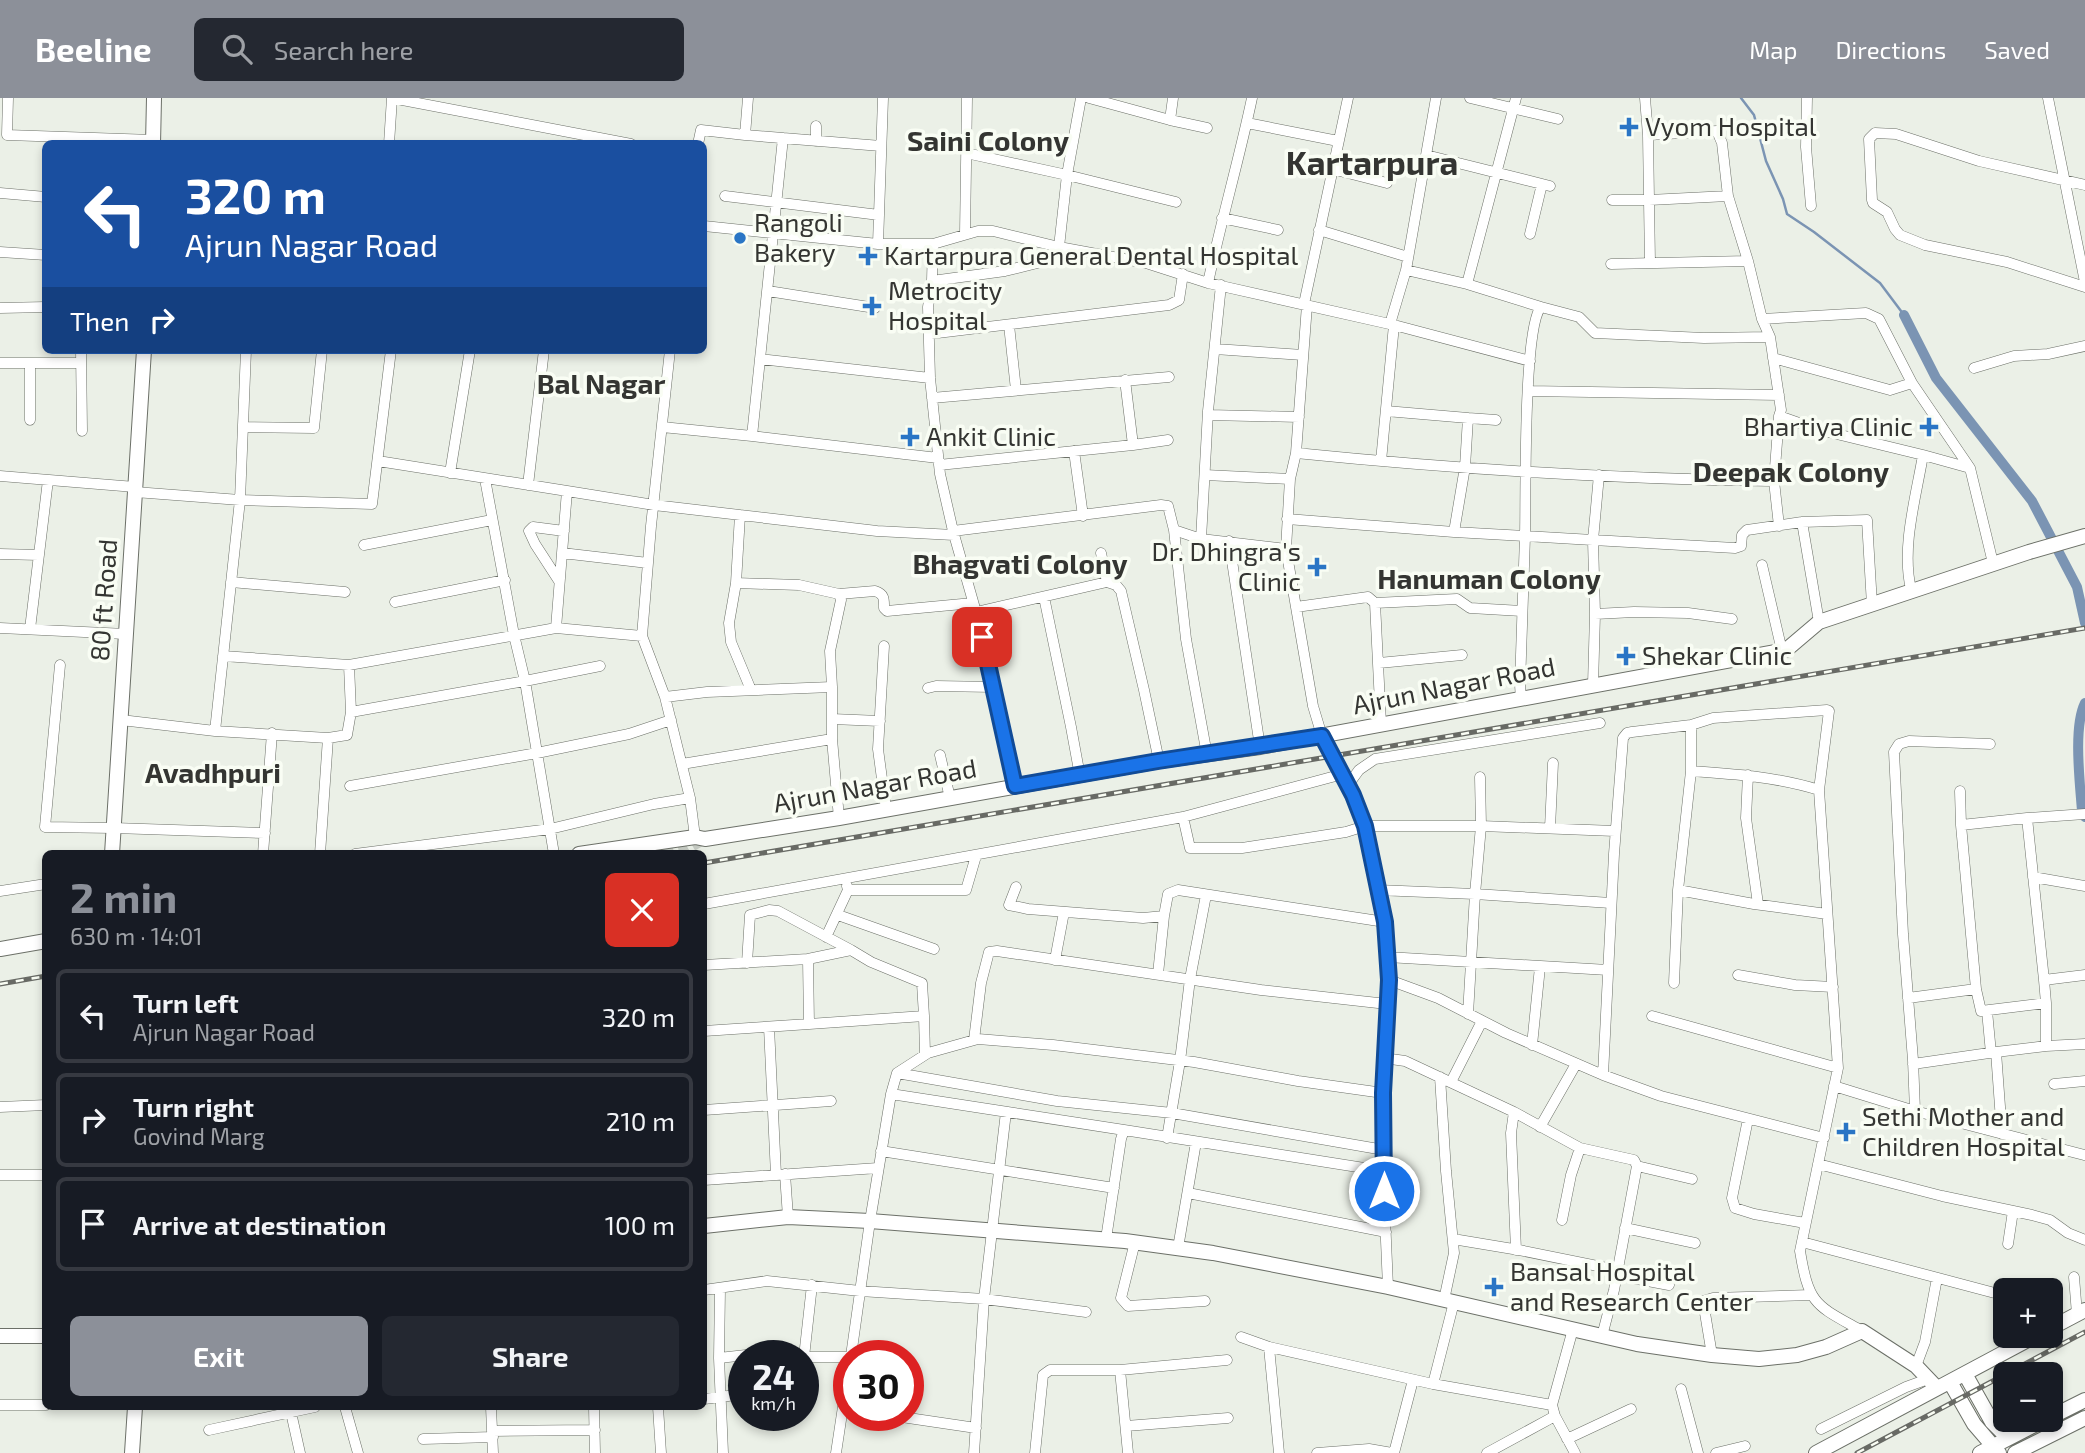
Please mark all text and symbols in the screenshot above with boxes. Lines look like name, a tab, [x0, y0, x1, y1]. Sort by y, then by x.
search box	[194, 18, 684, 81]
text: Beeline	[35, 29, 152, 69]
icon: search	[218, 30, 256, 68]
text: Search here	[274, 34, 413, 65]
text: Map	[1749, 35, 1797, 64]
text: Directions	[1835, 35, 1946, 64]
text: Saved	[1984, 35, 2050, 64]
place label: Vyom Hospital	[1645, 110, 1817, 141]
marker: Vyom Hospital	[1619, 117, 1639, 137]
district label: Saini Colony	[907, 123, 1069, 157]
district label: Kartarpura	[1286, 142, 1458, 182]
text: 320 m	[185, 165, 326, 224]
icon: left	[70, 168, 161, 259]
place label: Rangoli Bakery	[754, 206, 843, 267]
text: Ajrun Nagar Road	[185, 225, 438, 263]
marker: Rangoli Bakery	[732, 230, 748, 246]
place label: Kartarpura General Dental Hospital	[884, 239, 1298, 270]
marker: Kartarpura General Dental Hospital	[858, 246, 878, 266]
place label: Metrocity Hospital	[888, 274, 1003, 335]
marker: Metrocity Hospital	[862, 296, 882, 316]
icon: right	[143, 301, 181, 339]
text: Then	[70, 305, 129, 336]
district label: Bal Nagar	[537, 366, 665, 400]
place label: Bhartiya Clinic	[1744, 410, 1913, 441]
marker: Bhartiya Clinic	[1919, 417, 1939, 437]
place label: Ankit Clinic	[926, 420, 1056, 451]
marker: Ankit Clinic	[900, 427, 920, 447]
district label: Deepak Colony	[1693, 454, 1889, 488]
place label: Dr. Dhingra's Clinic	[1151, 535, 1301, 596]
street label: 80 ft Road	[83, 538, 122, 662]
district label: Bhagvati Colony	[912, 546, 1128, 580]
marker: Dr. Dhingra's Clinic	[1307, 557, 1327, 577]
district label: Hanuman Colony	[1377, 561, 1601, 595]
pin	[952, 607, 1012, 667]
icon: arrive	[963, 618, 1001, 656]
place label: Shekar Clinic	[1642, 639, 1792, 670]
marker: Shekar Clinic	[1616, 646, 1636, 666]
street label: Ajrun Nagar Road	[1350, 650, 1558, 719]
street label: Ajrun Nagar Road	[771, 751, 979, 818]
district label: Avadhpuri	[145, 755, 281, 789]
text: 2 min	[70, 871, 177, 921]
button: close	[605, 873, 679, 947]
text: 630 m · 14:01	[70, 922, 203, 950]
text: Turn left	[133, 987, 239, 1018]
icon: left	[74, 997, 112, 1035]
text: 320 m	[602, 1001, 675, 1032]
text: Ajrun Nagar Road	[133, 1018, 315, 1046]
text: Turn right	[133, 1091, 254, 1122]
place label: Sethi Mother and Children Hospital	[1862, 1100, 2065, 1161]
icon: right	[74, 1101, 112, 1139]
text: 210 m	[606, 1105, 675, 1136]
text: Govind Marg	[133, 1122, 265, 1150]
marker: Sethi Mother and Children Hospital	[1836, 1122, 1856, 1142]
position arrow	[1347, 1154, 1421, 1228]
icon: arrive	[74, 1205, 112, 1243]
text: Arrive at destination	[133, 1209, 386, 1240]
text: 100 m	[605, 1209, 675, 1240]
place label: Bansal Hospital and Research Center	[1510, 1255, 1753, 1316]
marker: Bansal Hospital and Research Center	[1484, 1277, 1504, 1297]
map controls	[1993, 1278, 2063, 1432]
button: +	[1993, 1278, 2063, 1348]
button: Exit	[70, 1316, 368, 1396]
button: Share	[382, 1316, 679, 1396]
speed limit sign: 30	[833, 1340, 924, 1431]
text: 24	[752, 1355, 795, 1397]
button: −	[1993, 1362, 2063, 1432]
text: km/h	[751, 1392, 796, 1414]

